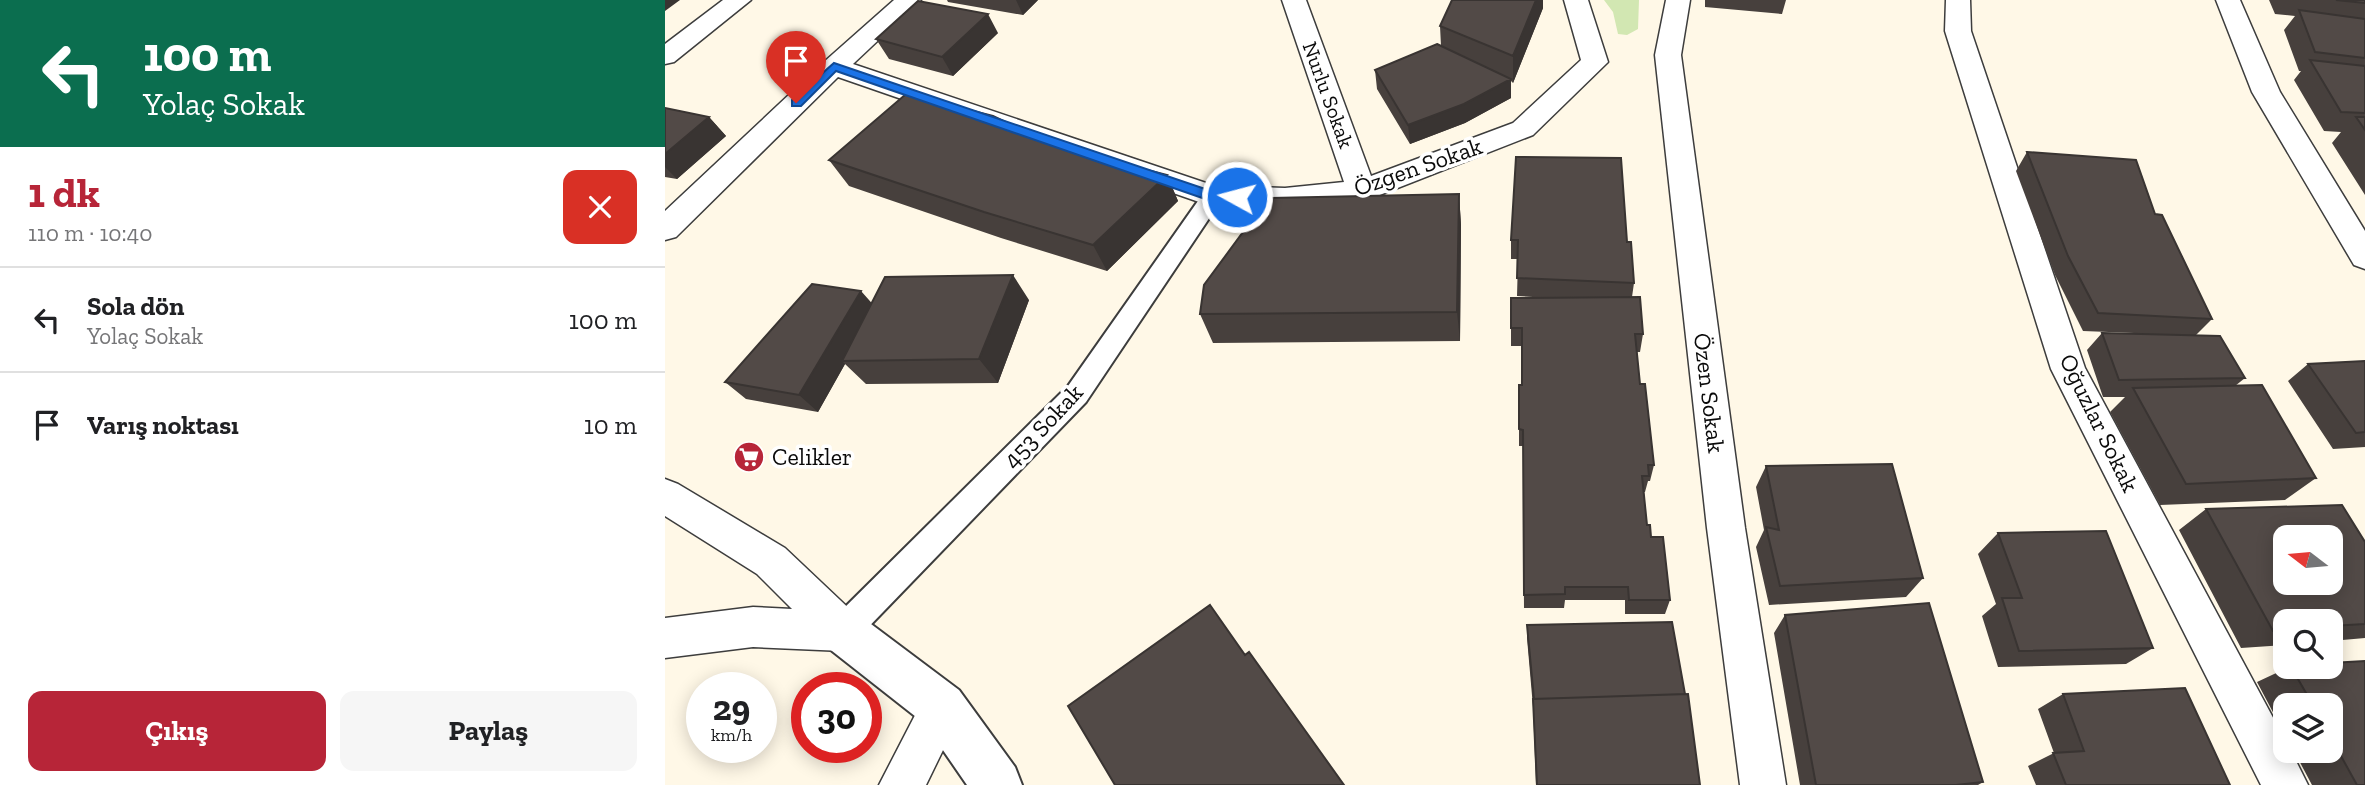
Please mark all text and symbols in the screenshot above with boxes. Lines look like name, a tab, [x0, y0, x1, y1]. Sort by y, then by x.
text: 100 m	[143, 25, 271, 84]
icon: left	[28, 28, 119, 119]
pin	[766, 31, 826, 103]
street label: Nurlu Sokak	[1298, 38, 1359, 152]
icon: arrive	[777, 42, 815, 80]
text: Yolaç Sokak	[143, 85, 305, 123]
street label: Özgen Sokak	[1350, 131, 1486, 202]
position arrow	[1200, 160, 1274, 234]
text: 1 dk	[28, 167, 100, 218]
button: close	[563, 170, 637, 244]
text: 110 m · 10:40	[28, 219, 152, 247]
text: Sola dön	[87, 290, 184, 322]
icon: left	[28, 301, 66, 339]
text: 100 m	[569, 304, 637, 336]
text: Yolaç Sokak	[87, 322, 203, 350]
street label: Özen Sokak	[1688, 331, 1731, 455]
street label: Oğuzlar Sokak	[2054, 349, 2146, 497]
street label: 453 Sokak	[997, 377, 1089, 474]
icon: arrive	[28, 406, 66, 444]
text: Varış noktası	[87, 409, 239, 441]
text: 10 m	[584, 409, 637, 441]
supermarket icon: Celikler	[732, 440, 766, 474]
place label: Celikler	[772, 442, 852, 471]
north arrow	[2273, 525, 2343, 595]
map controls	[2273, 525, 2343, 763]
button: search	[2273, 609, 2343, 679]
speed limit sign: 30	[791, 672, 882, 763]
text: 29	[713, 687, 750, 729]
button: Çıkış	[28, 691, 326, 771]
button: Paylaş	[340, 691, 637, 771]
button: layers	[2273, 693, 2343, 763]
text: km/h	[711, 724, 752, 746]

